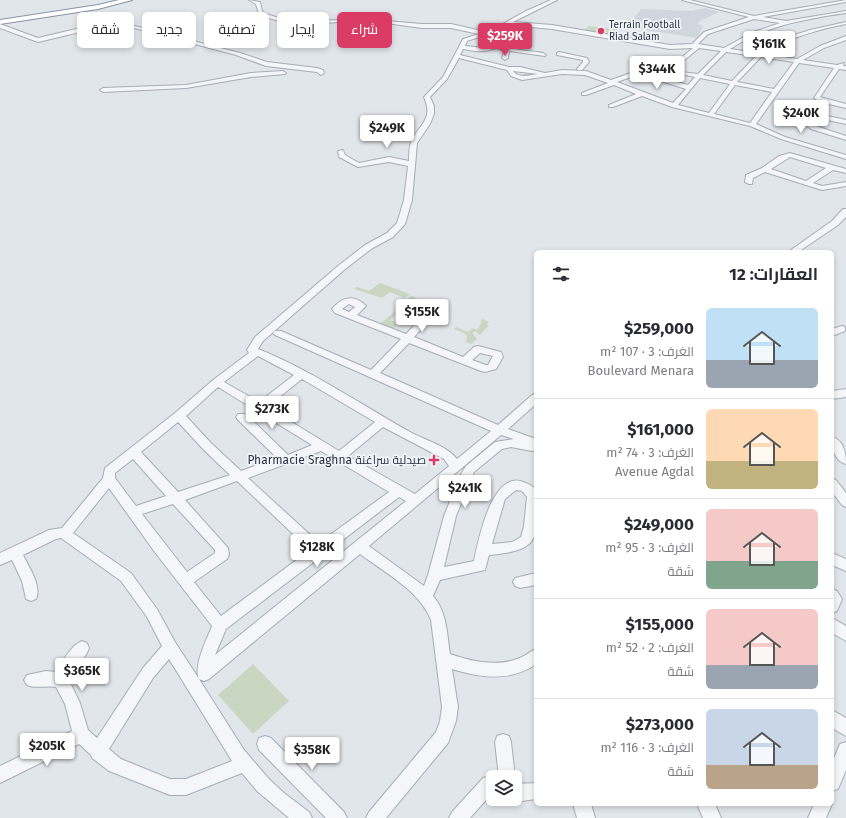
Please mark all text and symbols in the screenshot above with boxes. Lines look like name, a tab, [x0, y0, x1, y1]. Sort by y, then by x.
chip: شقة	[77, 12, 134, 48]
chip: جديد	[142, 12, 196, 48]
chip: تصفية	[204, 12, 269, 48]
chip: إيجار	[277, 12, 329, 48]
chip: شراء	[337, 12, 392, 48]
place label: Terrain Football Riad Salam	[609, 19, 680, 43]
pin: $259K	[477, 23, 533, 57]
marker: Terrain Football Riad Salam	[596, 26, 606, 36]
text: $259K	[487, 28, 523, 43]
pin: $161K	[741, 31, 797, 65]
text: $161K	[752, 36, 786, 51]
pin: $344K	[629, 56, 685, 90]
text: $344K	[639, 61, 675, 76]
pin: $240K	[773, 100, 829, 134]
text: $240K	[783, 105, 819, 120]
pin: $249K	[359, 115, 415, 149]
text: $249K	[369, 120, 405, 135]
icon: filters	[550, 263, 572, 285]
text: العقارات: 12	[729, 264, 818, 285]
pin: $155K	[394, 299, 450, 333]
text: $155K	[405, 304, 439, 319]
text: $259,000	[624, 318, 694, 339]
icon: home	[738, 324, 786, 372]
text: الغرف: 3 · 107 m²	[600, 344, 694, 359]
text: Boulevard Menara	[588, 363, 694, 378]
pin: $273K	[244, 396, 300, 430]
text: $273K	[255, 401, 289, 416]
text: $161,000	[627, 419, 694, 440]
icon: home	[738, 425, 786, 473]
text: الغرف: 3 · 74 m²	[606, 445, 694, 460]
place label: Pharmacie Sraghna صيدلية سراغنة	[247, 453, 426, 467]
marker: Pharmacie Sraghna صيدلية سراغنة	[429, 455, 439, 465]
text: Avenue Agdal	[615, 464, 694, 479]
pin: $241K	[437, 475, 493, 509]
text: $241K	[448, 480, 482, 495]
text: $249,000	[624, 514, 694, 535]
icon: home	[738, 525, 786, 573]
pin: $128K	[289, 534, 345, 568]
text: $128K	[299, 539, 335, 554]
text: الغرف: 3 · 95 m²	[605, 540, 694, 555]
text: شقة	[667, 564, 694, 579]
text: $155,000	[626, 614, 694, 635]
icon: home	[738, 625, 786, 673]
text: الغرف: 2 · 52 m²	[606, 640, 694, 655]
pin: $365K	[54, 658, 110, 692]
text: $365K	[64, 663, 100, 678]
text: شقة	[667, 664, 694, 679]
text: $273,000	[626, 714, 694, 735]
icon: home	[738, 725, 786, 773]
pin: $205K	[19, 733, 75, 767]
pin: $358K	[284, 737, 340, 771]
text: $205K	[29, 738, 65, 753]
text: الغرف: 3 · 116 m²	[601, 740, 694, 755]
text: $358K	[294, 742, 330, 757]
text: شقة	[667, 764, 694, 779]
map controls	[486, 770, 522, 806]
button: layers	[486, 770, 522, 806]

